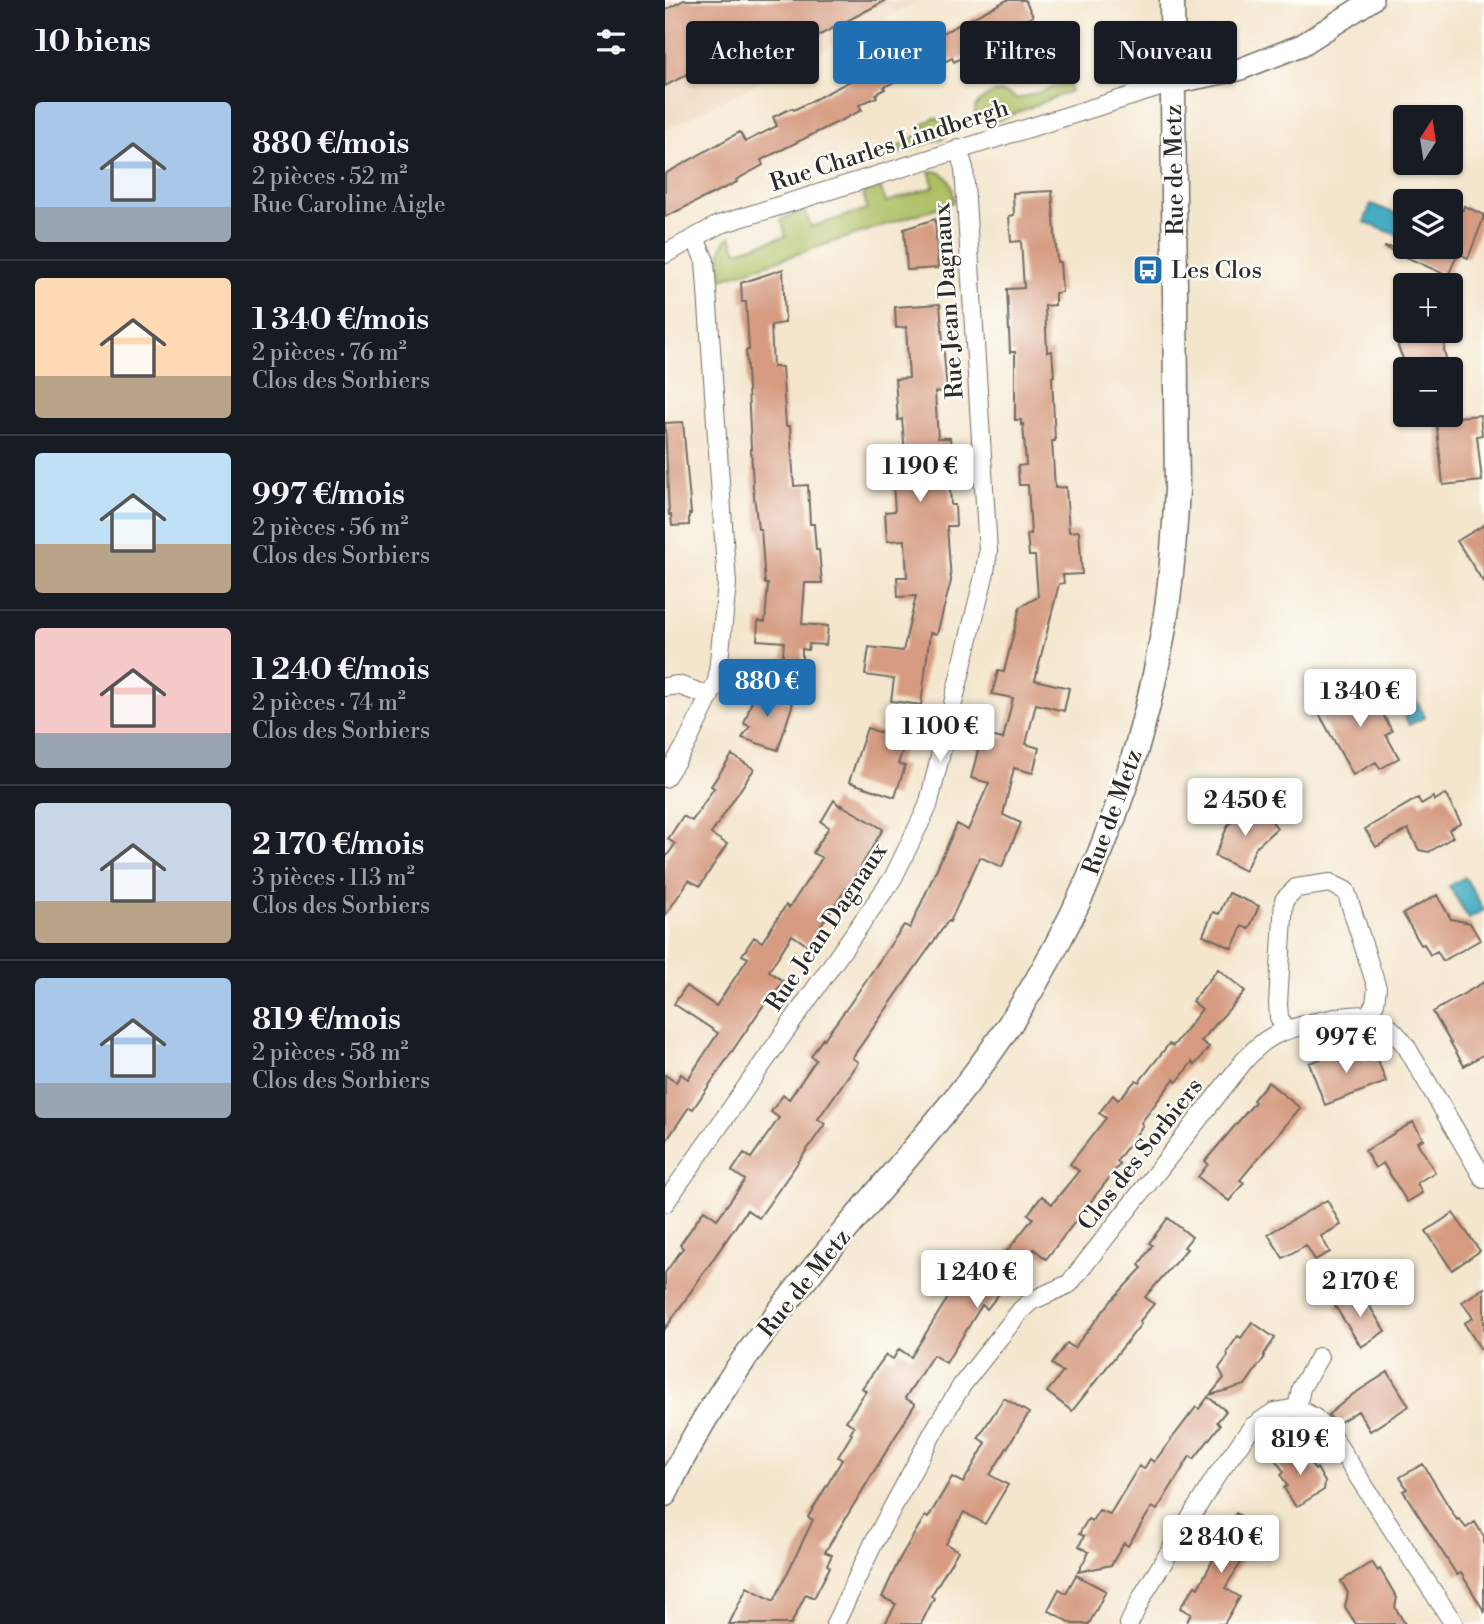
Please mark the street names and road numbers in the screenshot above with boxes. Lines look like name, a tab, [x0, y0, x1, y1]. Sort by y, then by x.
street label: Rue Charles Lindbergh	[766, 93, 1013, 199]
street label: Rue de Metz	[1159, 104, 1191, 236]
street label: Rue Jean Dagnaux	[927, 201, 971, 400]
street label: Rue de Metz	[1076, 745, 1150, 879]
street label: Rue Jean Dagnaux	[759, 837, 895, 1017]
street label: Clos des Sorbiers	[1072, 1072, 1210, 1237]
street label: Rue de Metz	[752, 1223, 858, 1344]

